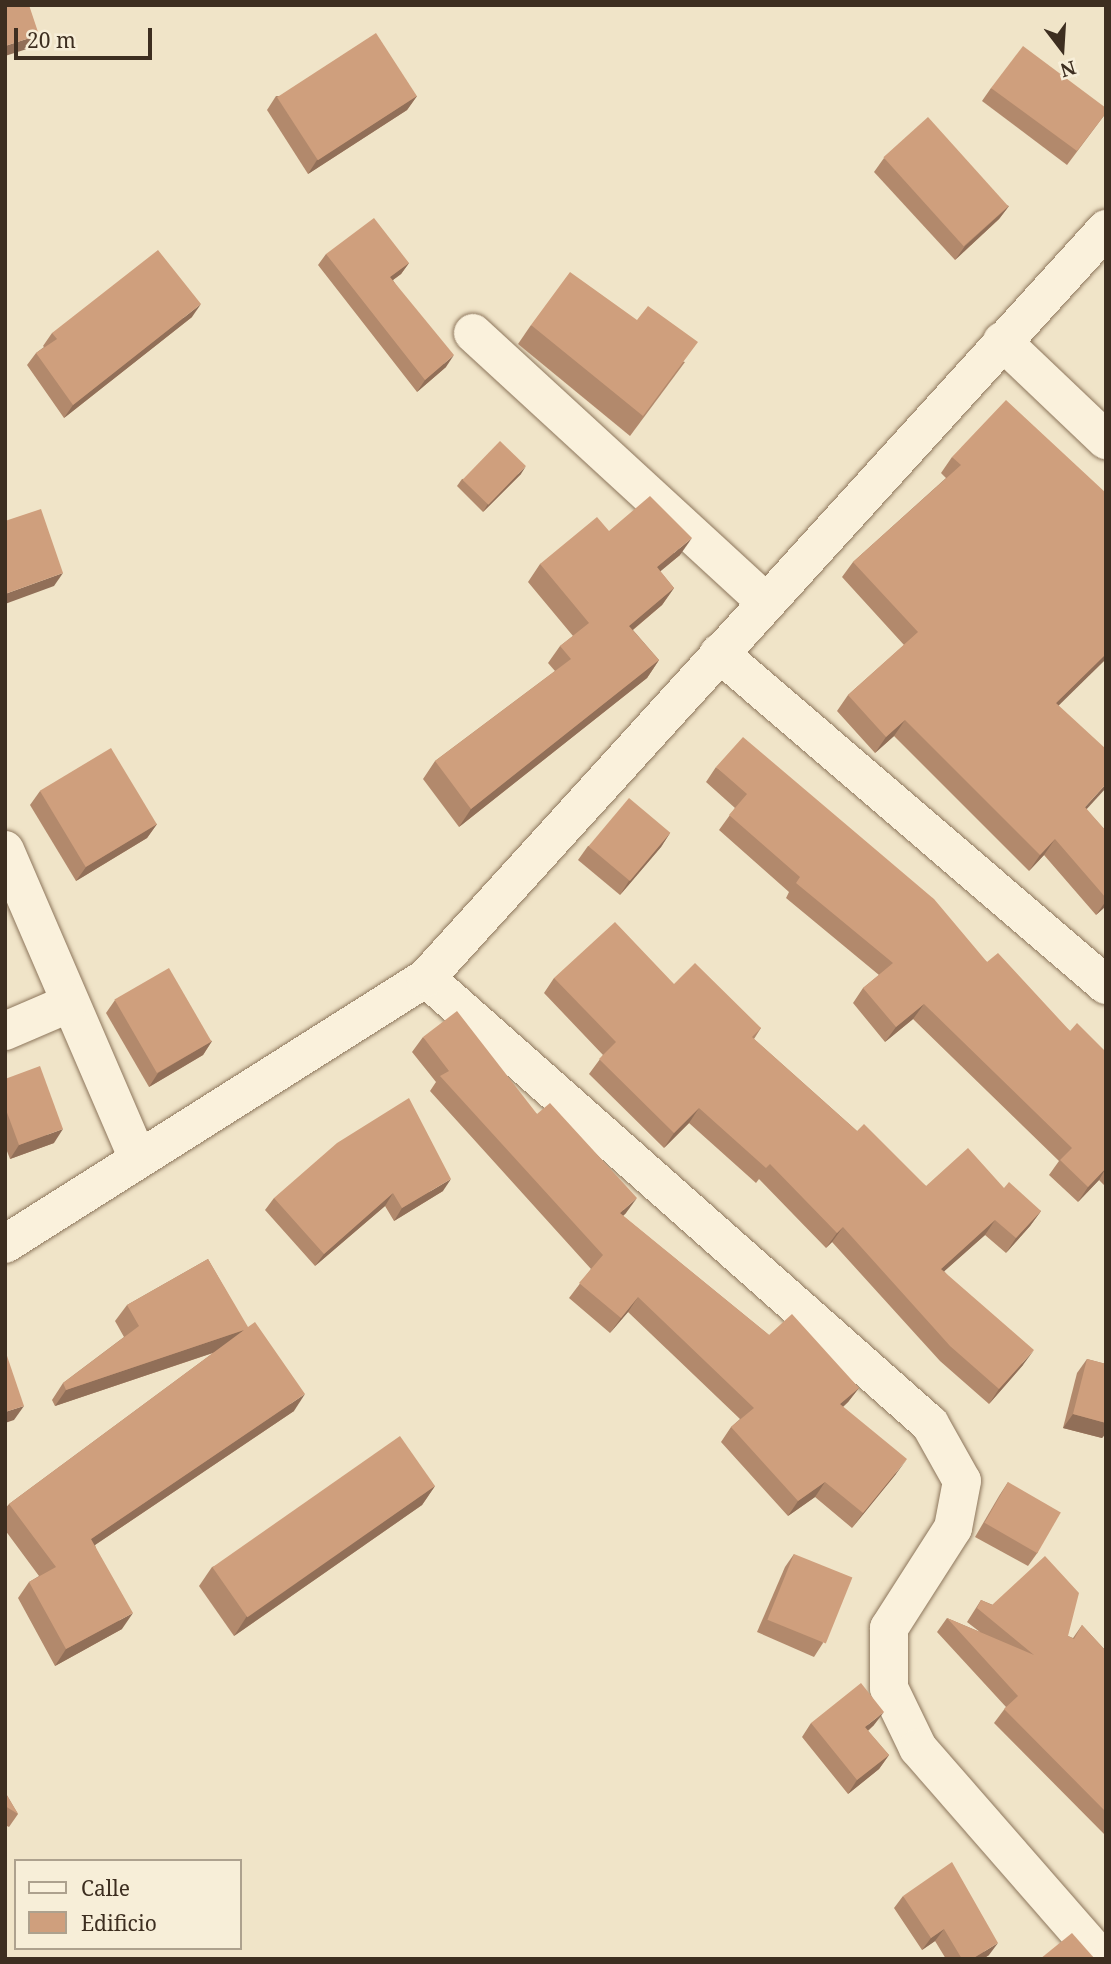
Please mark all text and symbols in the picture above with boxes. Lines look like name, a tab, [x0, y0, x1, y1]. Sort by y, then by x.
scale bar	[18, 14, 156, 58]
north arrow	[1027, 14, 1097, 84]
text: 20 m	[27, 26, 76, 54]
text: N	[1057, 54, 1079, 84]
legend	[14, 1859, 242, 1950]
text: Calle	[81, 1874, 130, 1902]
text: Edificio	[81, 1909, 157, 1937]

